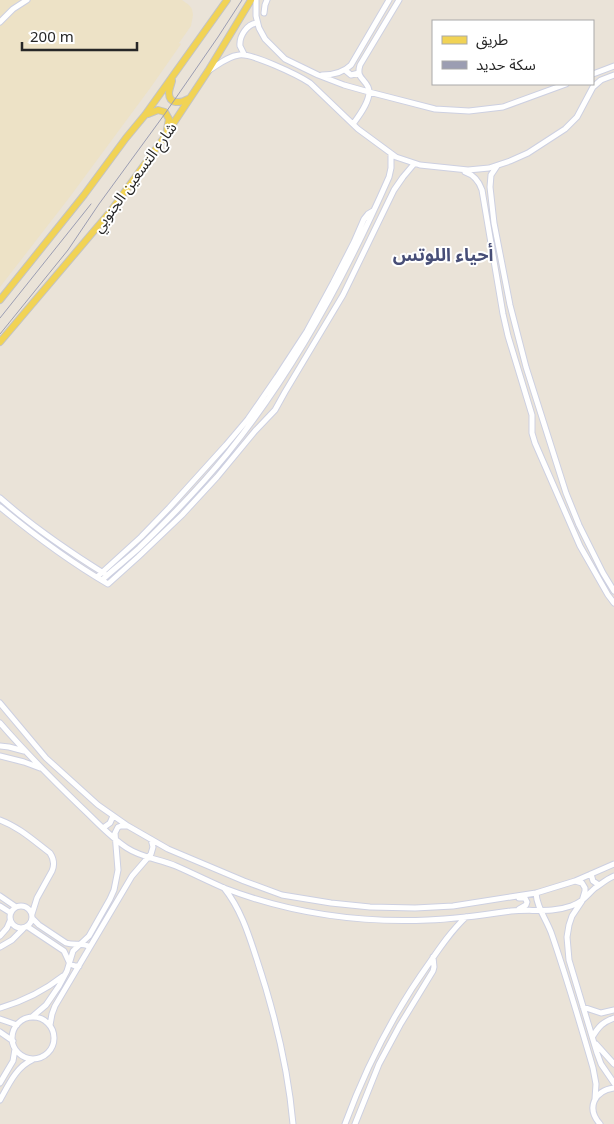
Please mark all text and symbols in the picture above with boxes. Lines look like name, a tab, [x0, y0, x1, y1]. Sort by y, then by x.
scale bar	[22, 20, 138, 52]
legend	[432, 20, 594, 85]
text: 200 m	[30, 26, 74, 46]
text: طريق	[476, 29, 508, 50]
text: سكة حديد	[476, 54, 536, 74]
street label: شارع التسعين الجنوبي	[87, 118, 183, 238]
district label: أحياء اللوتس	[393, 242, 493, 266]

